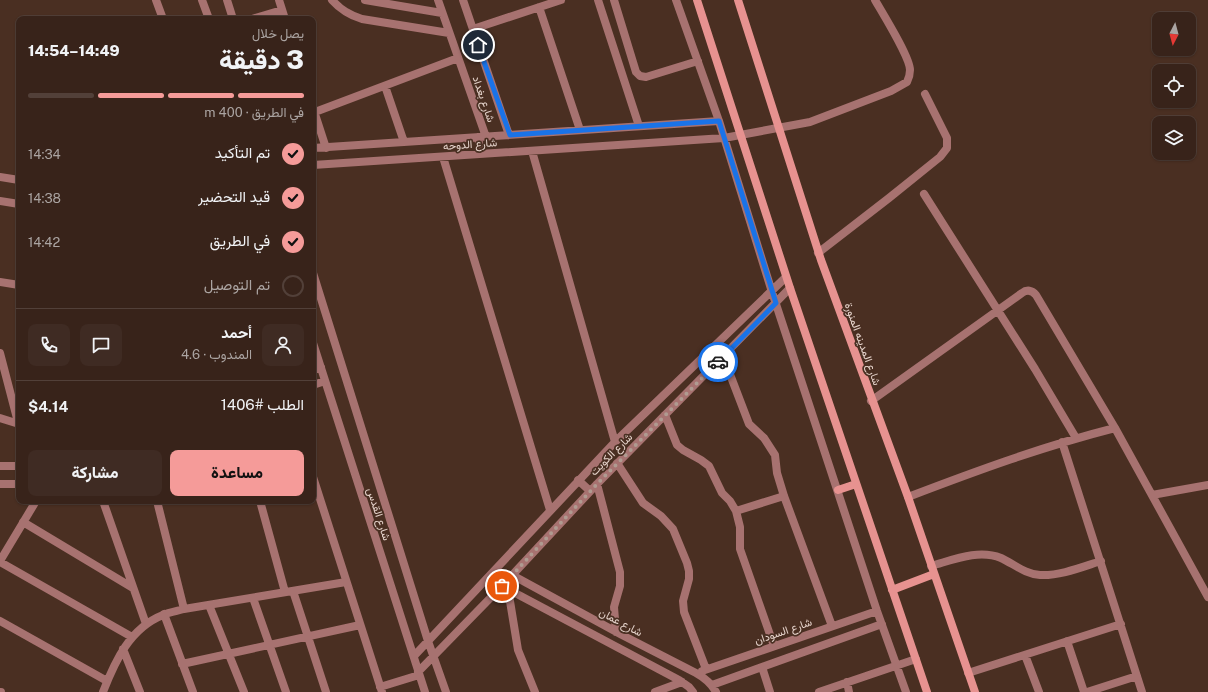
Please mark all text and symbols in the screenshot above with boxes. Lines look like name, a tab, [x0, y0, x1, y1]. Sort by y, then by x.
north arrow	[1152, 12, 1196, 56]
map controls	[1152, 12, 1196, 160]
text: يصل خلال	[252, 26, 304, 41]
pin	[461, 28, 495, 62]
icon: home	[467, 34, 489, 56]
text: 14:49–14:54	[28, 42, 120, 59]
text: 3 دقيقة	[219, 44, 304, 75]
button: locate	[1152, 64, 1196, 108]
street label: شارع بغداد	[469, 74, 498, 125]
text: في الطريق · 400 m	[204, 105, 304, 120]
button: layers	[1152, 116, 1196, 160]
street label: شارع الدوحه	[442, 136, 498, 154]
icon: check	[282, 143, 304, 165]
text: تم التأكيد	[215, 144, 270, 161]
text: 14:34	[28, 147, 61, 162]
icon: check	[282, 187, 304, 209]
text: قيد التحضير	[198, 188, 270, 205]
text: 14:38	[28, 191, 61, 206]
icon: check	[282, 231, 304, 253]
text: في الطريق	[210, 232, 270, 249]
text: 14:42	[28, 235, 60, 250]
text: تم التوصيل	[204, 276, 270, 293]
street label: شارع المدينه المنورة	[841, 301, 884, 388]
button: phone	[28, 324, 70, 366]
button: chat	[80, 324, 122, 366]
text: أحمد	[221, 324, 252, 341]
button: person	[262, 324, 304, 366]
courier	[698, 342, 738, 382]
text: المندوب · 4.6	[181, 347, 252, 362]
icon: car	[707, 351, 729, 373]
text: الطلب #1406	[221, 396, 304, 413]
text: $4.14	[28, 398, 68, 415]
street label: شارع الكويت	[587, 430, 636, 479]
button: مشاركة	[28, 450, 162, 496]
button: مساعدة	[170, 450, 304, 496]
street label: شارع القدس	[363, 486, 393, 543]
pin	[485, 569, 519, 603]
icon: bag	[491, 575, 513, 597]
street label: شارع عمان	[596, 606, 645, 640]
street label: شارع السودان	[753, 615, 814, 648]

